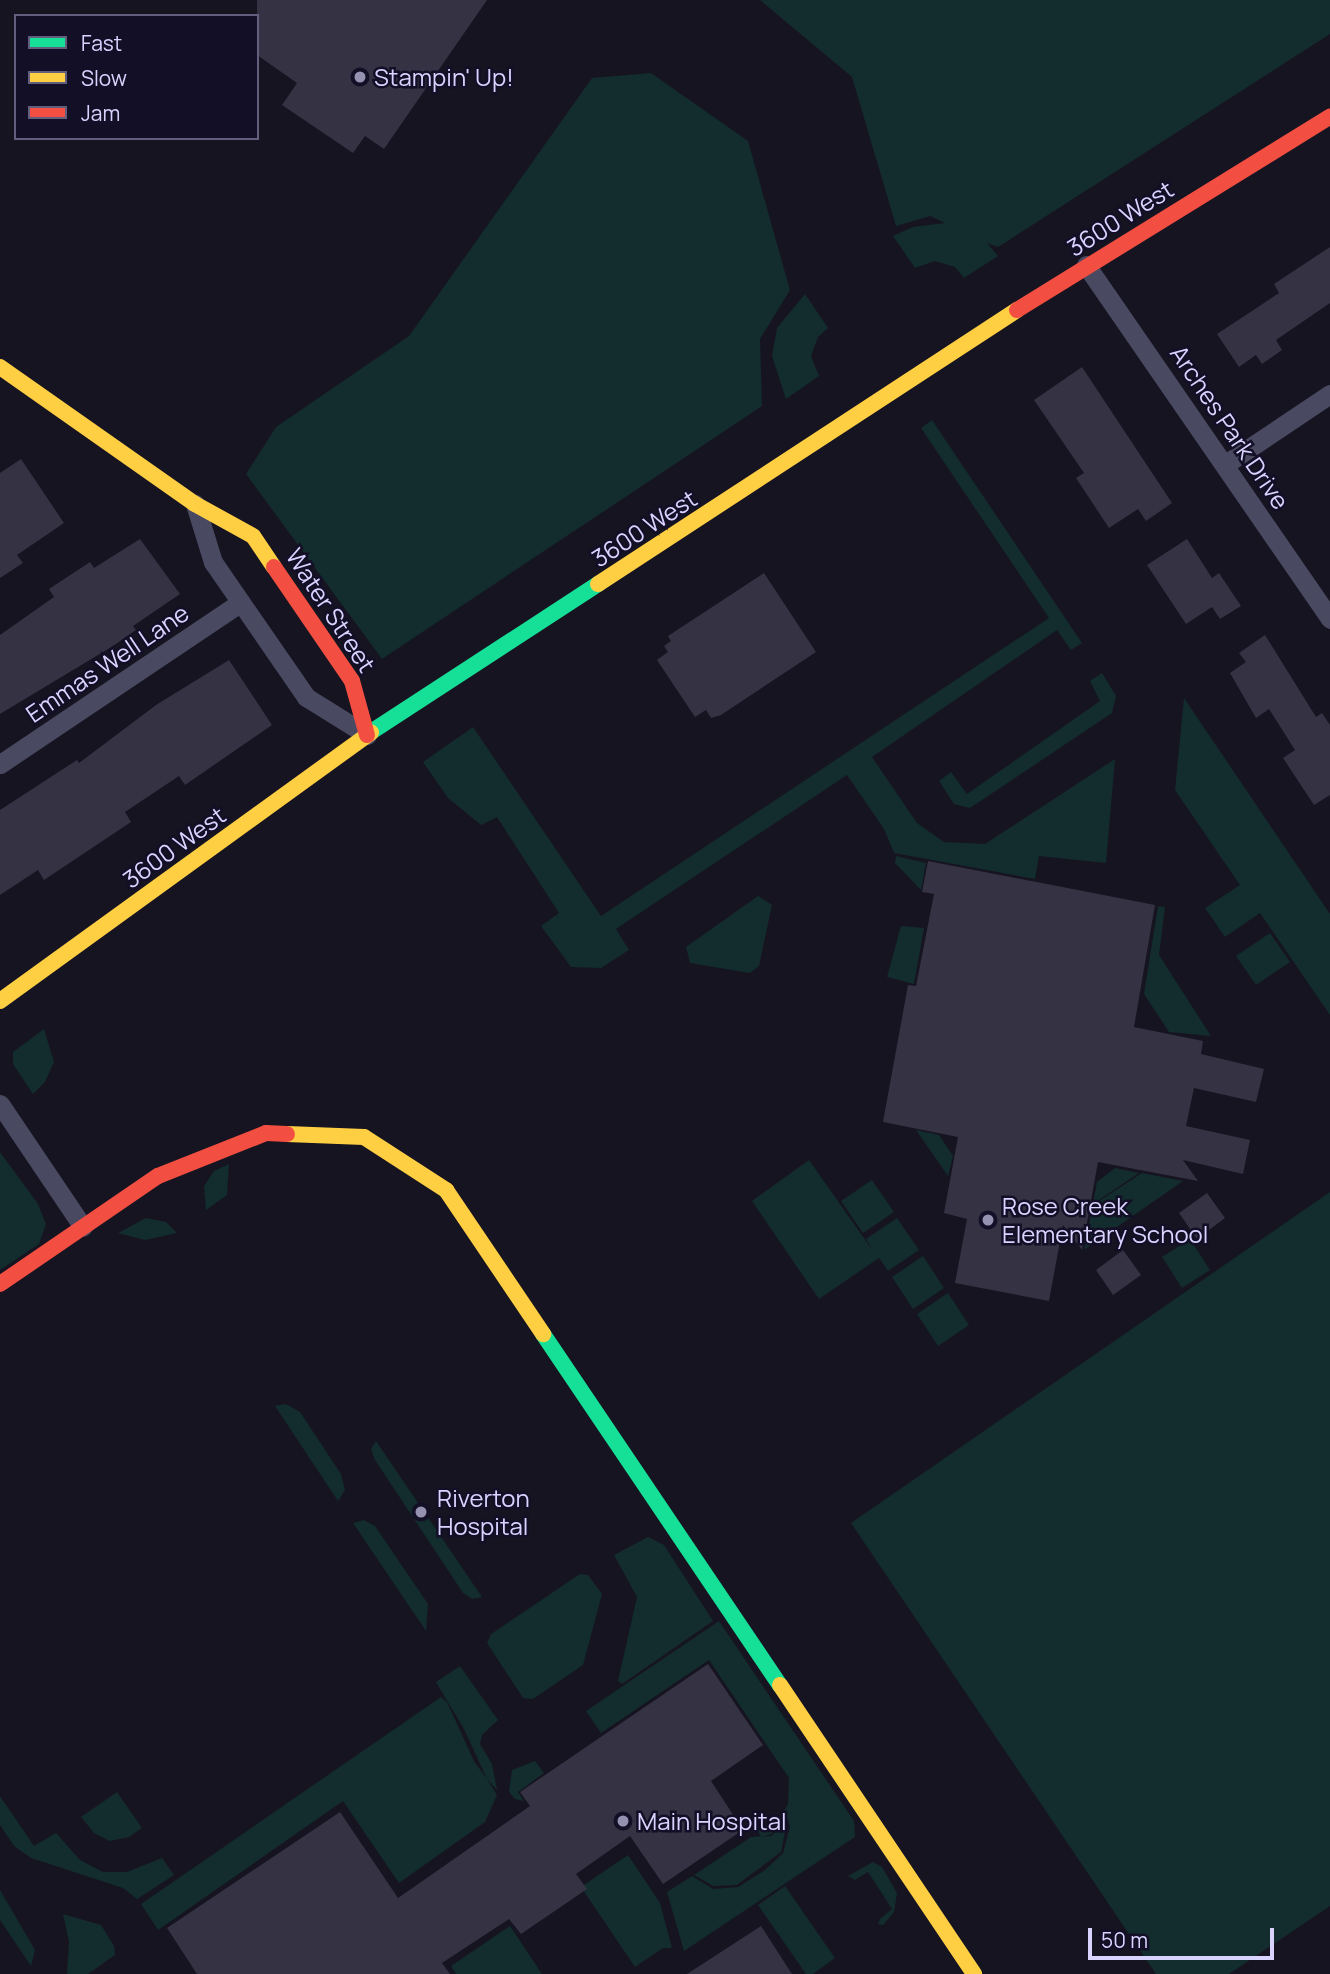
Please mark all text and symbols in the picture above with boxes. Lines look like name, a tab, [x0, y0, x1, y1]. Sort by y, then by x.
legend	[14, 14, 259, 140]
text: Fast	[81, 29, 122, 57]
place label: Stampin' Up!	[374, 63, 514, 91]
text: Slow	[81, 64, 127, 92]
marker: Stampin' Up!	[352, 69, 368, 85]
text: Jam	[81, 99, 120, 127]
street label: 3600 West	[1062, 174, 1178, 262]
street label: Arches Park Drive	[1165, 340, 1295, 514]
street label: 3600 West	[586, 483, 702, 573]
street label: Water Street	[280, 543, 382, 677]
street label: Emmas Well Lane	[20, 598, 194, 728]
street label: 3600 West	[117, 800, 231, 894]
place label: Rose Creek Elementary School	[1002, 1192, 1208, 1248]
marker: Rose Creek Elementary School	[980, 1212, 996, 1228]
place label: Riverton Hospital	[437, 1484, 530, 1540]
marker: Riverton Hospital	[411, 1502, 431, 1522]
place label: Main Hospital	[637, 1807, 787, 1835]
marker: Main Hospital	[615, 1813, 631, 1829]
scale bar	[1092, 1914, 1278, 1958]
text: 50 m	[1101, 1926, 1148, 1954]

